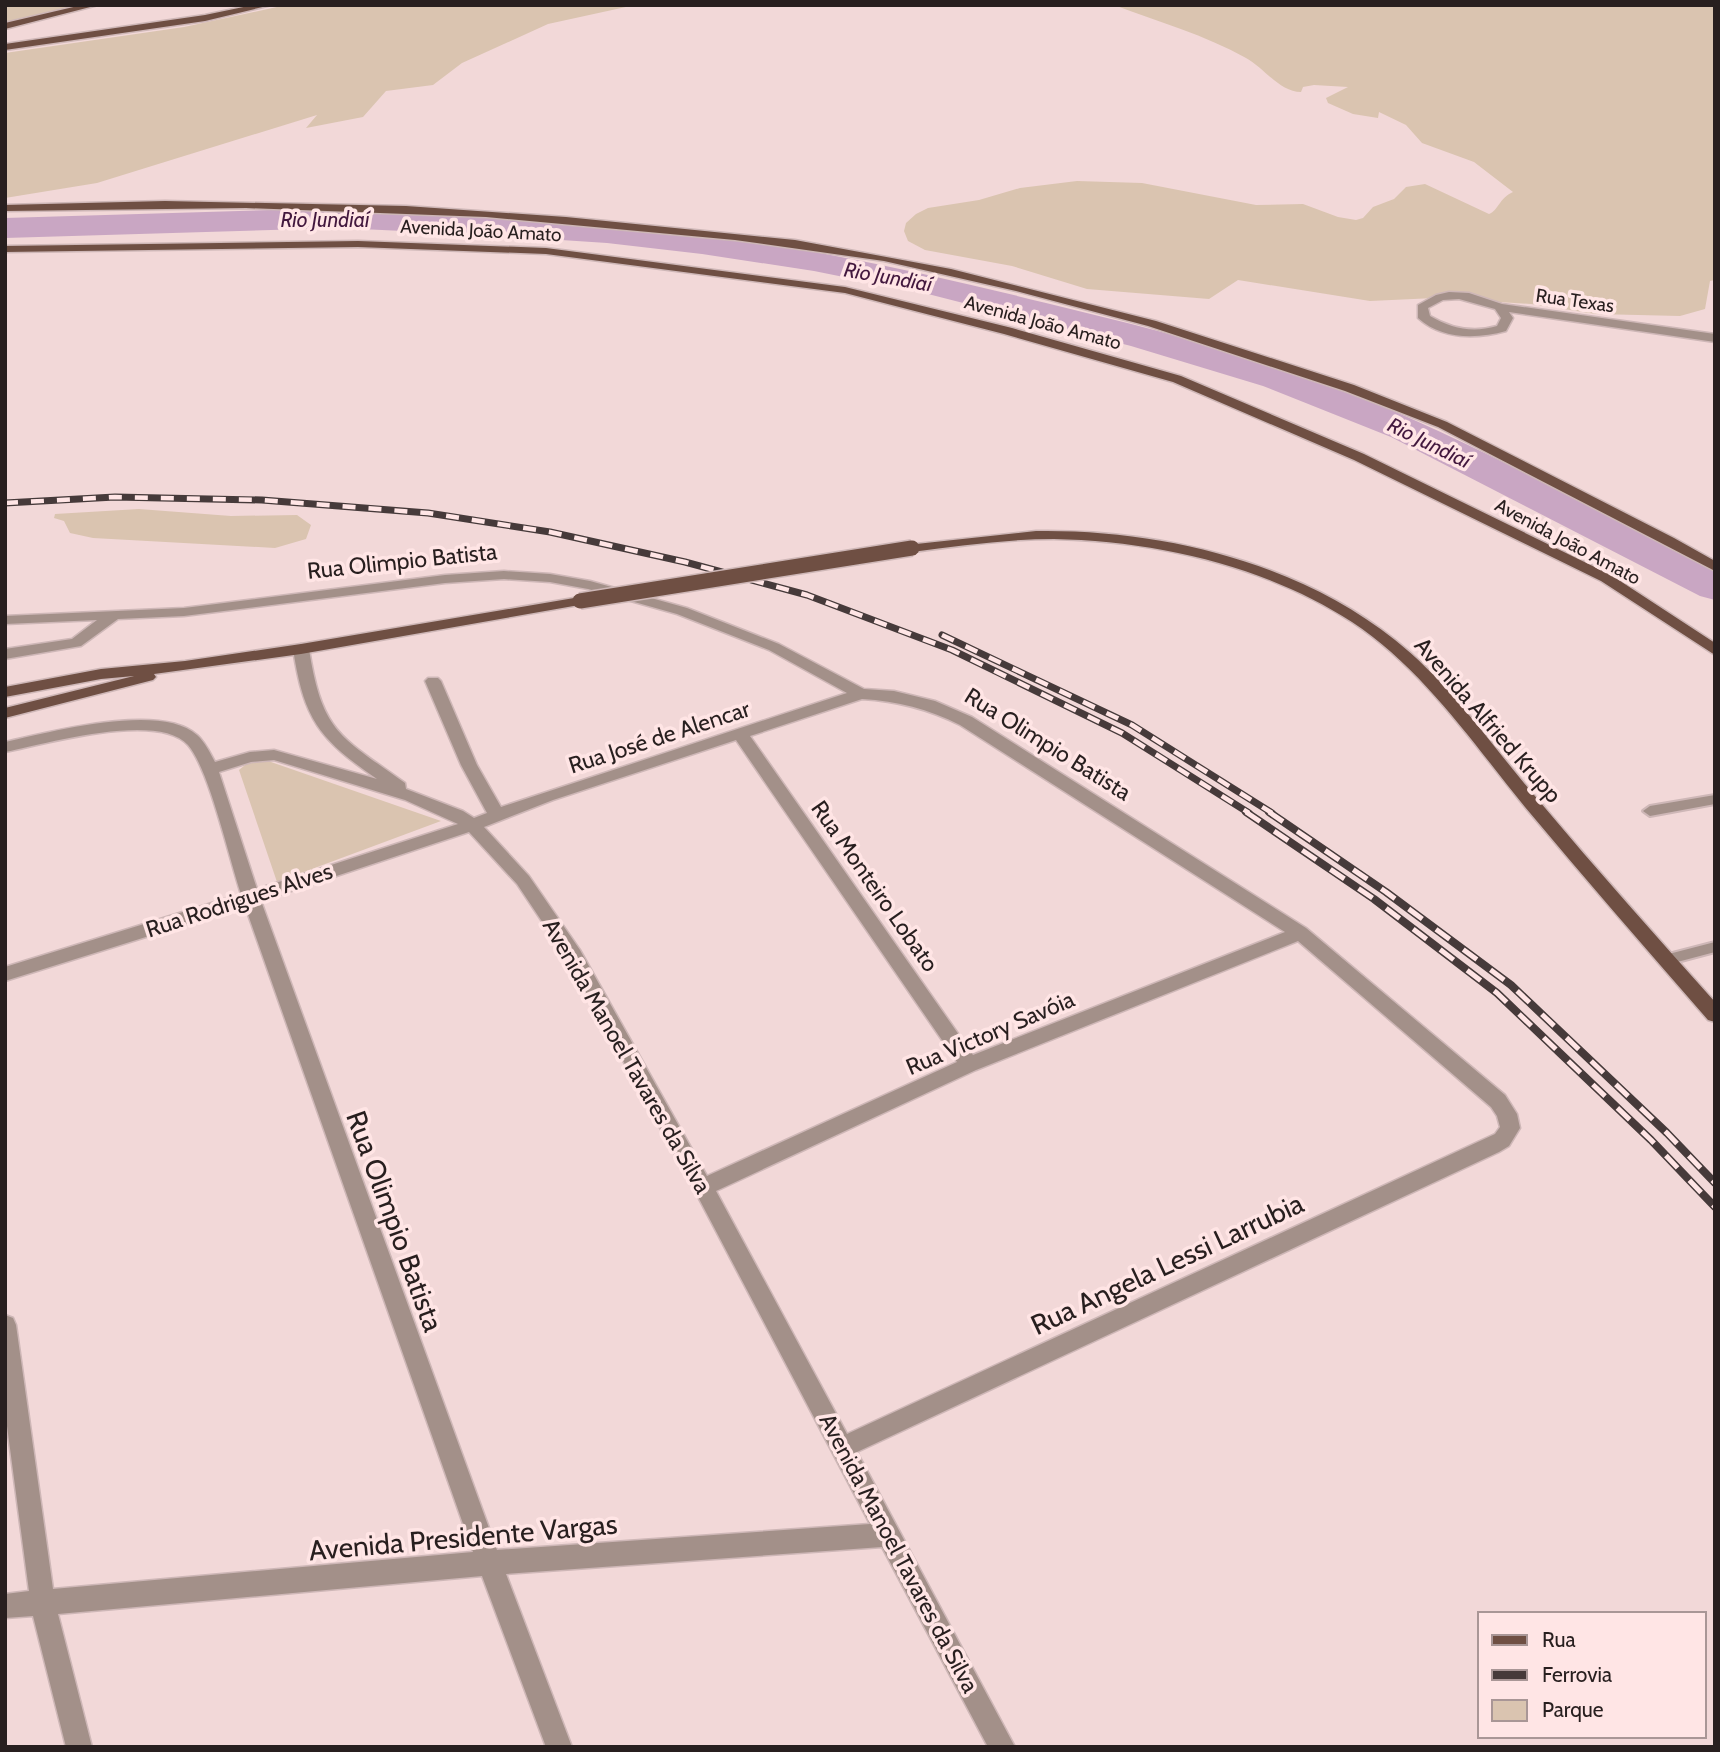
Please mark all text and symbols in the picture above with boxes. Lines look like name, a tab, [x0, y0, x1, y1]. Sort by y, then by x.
water label: Rio Jundiaí	[280, 207, 371, 232]
street label: Avenida João Amato	[400, 215, 562, 246]
water label: Rio Jundiaí	[842, 256, 936, 297]
street label: Rua Texas	[1534, 284, 1616, 317]
street label: Avenida João Amato	[962, 290, 1124, 354]
water label: Rio Jundiaí	[1384, 412, 1476, 474]
street label: Avenida João Amato	[1491, 493, 1644, 590]
street label: Rua Olimpio Batista	[306, 537, 498, 585]
street label: Avenida Alfried Krupp	[1409, 632, 1568, 809]
street label: Rua Olimpio Batista	[960, 682, 1136, 806]
street label: Rua José de Alencar	[565, 694, 754, 780]
street label: Rua Monteiro Lobato	[805, 795, 945, 977]
street label: Rua Rodrigues Alves	[142, 857, 336, 943]
street label: Avenida Manoel Tavares da Silva	[537, 914, 717, 1198]
street label: Rua Victory Savóia	[902, 985, 1078, 1081]
street label: Rua Olimpio Batista	[339, 1106, 451, 1337]
street label: Rua Angela Lessi Larrubia	[1025, 1186, 1309, 1342]
street label: Avenida Manoel Tavares da Silva	[813, 1409, 985, 1697]
street label: Avenida Presidente Vargas	[307, 1507, 619, 1567]
legend	[1478, 1612, 1706, 1738]
text: Rua	[1542, 1627, 1576, 1652]
text: Ferrovia	[1542, 1662, 1612, 1687]
text: Parque	[1542, 1697, 1604, 1722]

